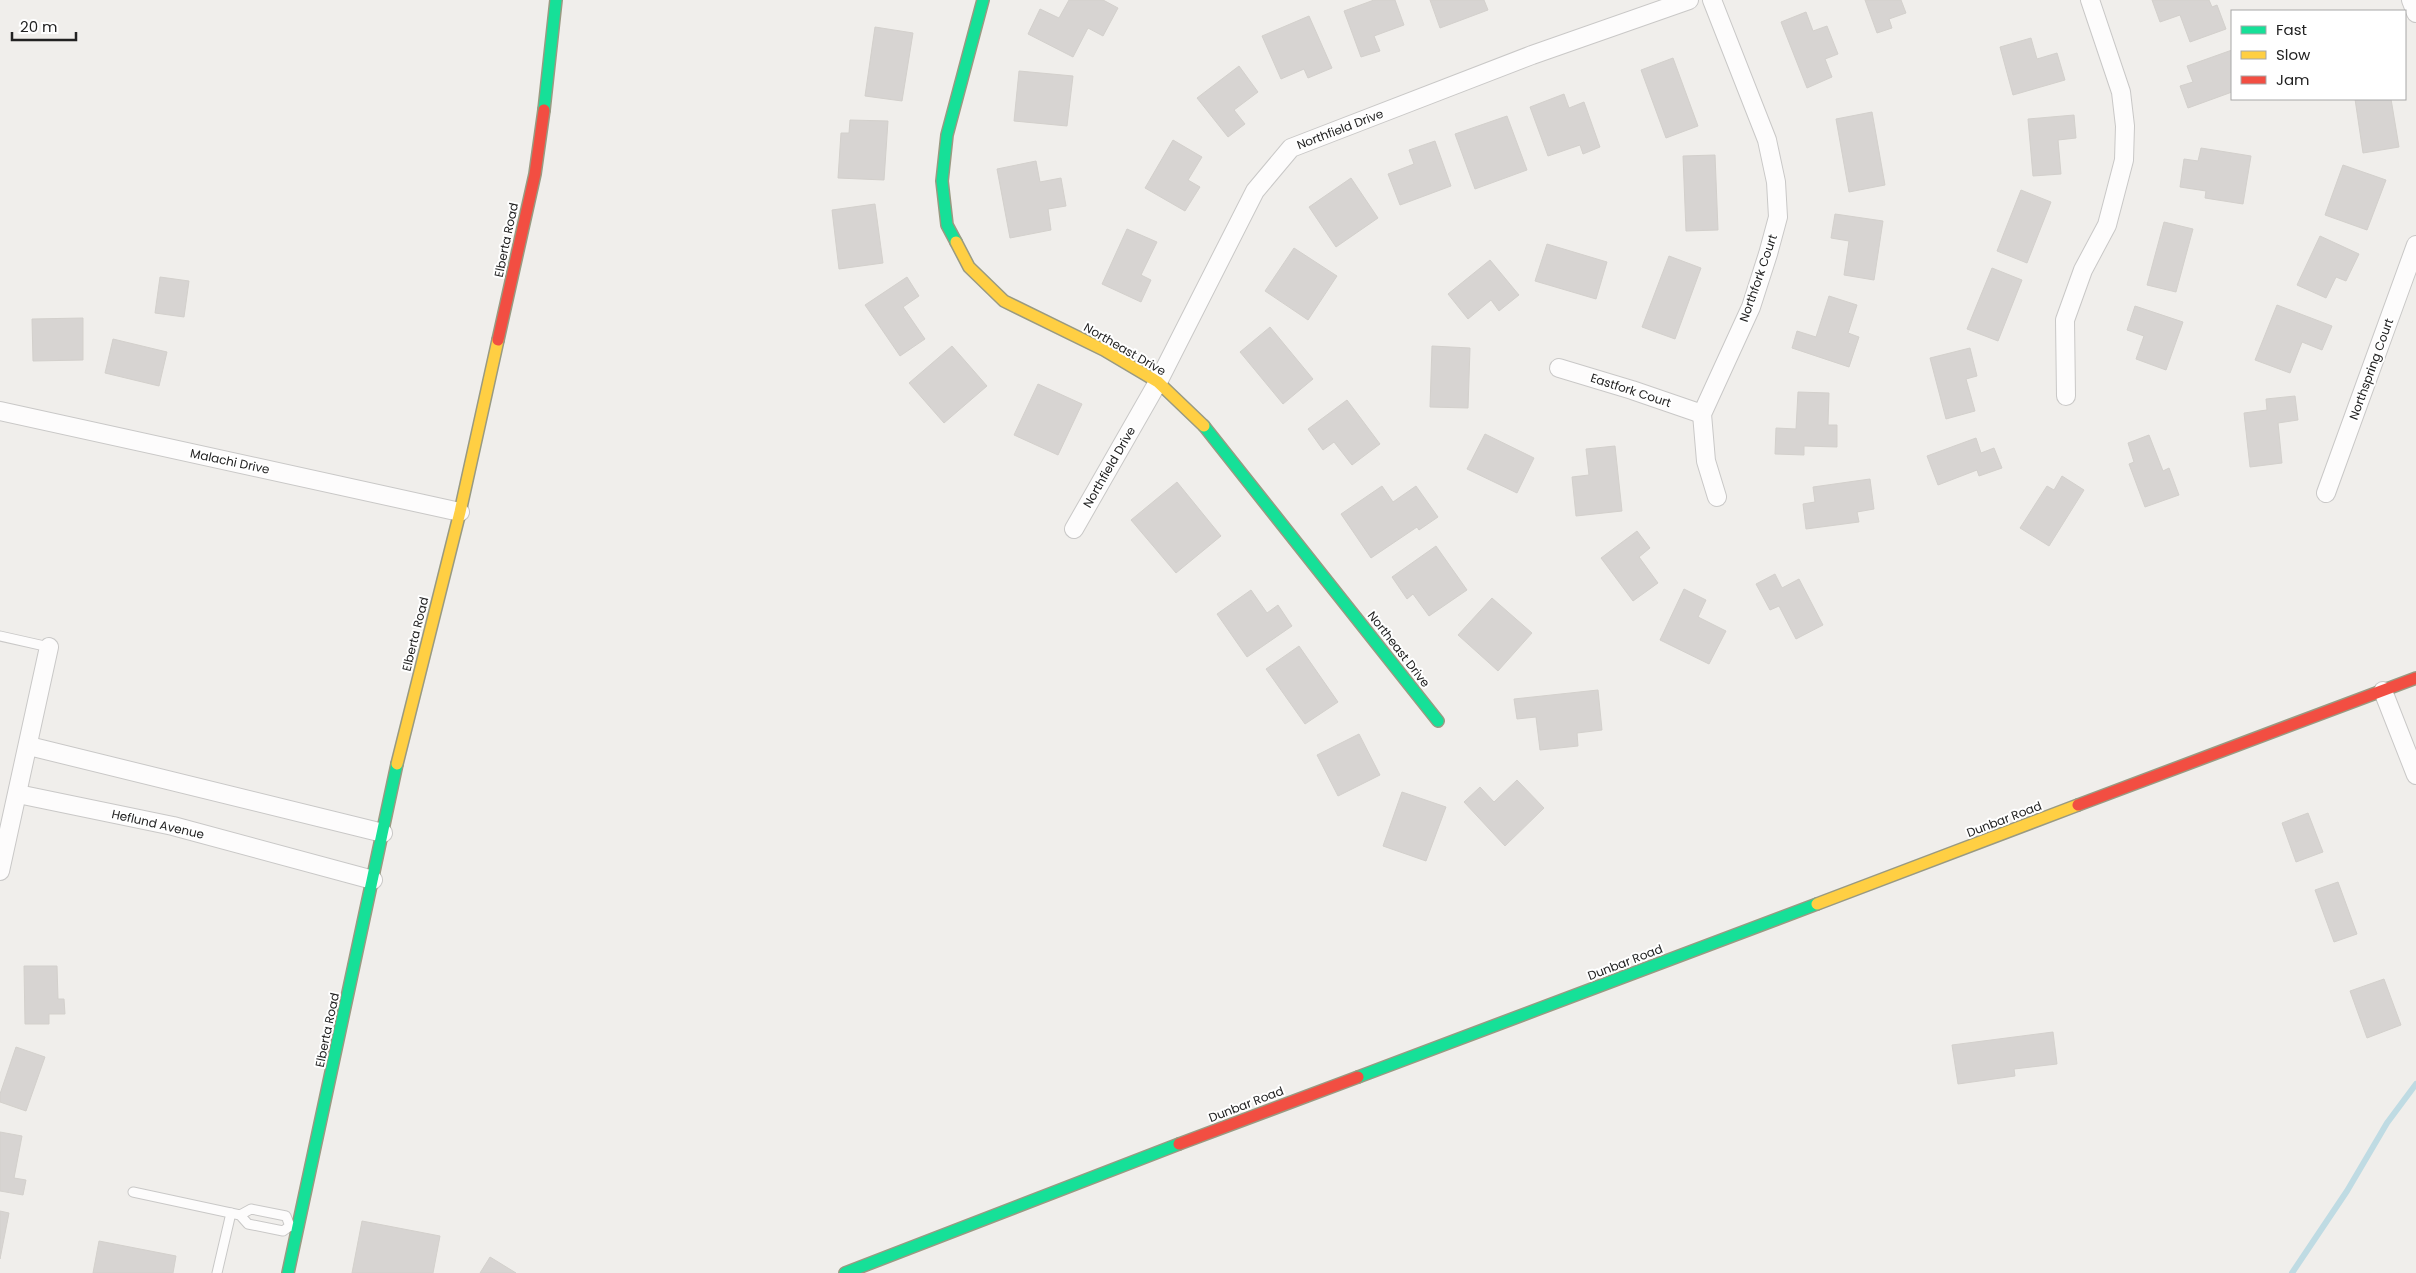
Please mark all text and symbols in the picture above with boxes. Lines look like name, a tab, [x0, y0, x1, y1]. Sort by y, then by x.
scale bar	[12, 10, 76, 42]
legend	[2231, 10, 2406, 100]
text: 20 m	[20, 16, 58, 37]
text: Fast	[2276, 19, 2307, 40]
text: Slow	[2276, 44, 2311, 65]
text: Jam	[2276, 69, 2310, 90]
street label: Northfield Drive	[1294, 105, 1386, 153]
street label: Elberta Road	[490, 201, 522, 279]
street label: Northfork Court	[1735, 232, 1781, 324]
street label: Northspring Court	[2345, 316, 2397, 422]
street label: Northeast Drive	[1081, 319, 1169, 379]
street label: Eastfork Court	[1588, 369, 1674, 411]
street label: Northfield Drive	[1079, 423, 1139, 511]
street label: Malachi Drive	[189, 444, 271, 478]
street label: Elberta Road	[398, 595, 432, 673]
street label: Northeast Drive	[1364, 607, 1434, 691]
street label: Dunbar Road	[1964, 797, 2044, 841]
street label: Heflund Avenue	[110, 805, 206, 843]
street label: Dunbar Road	[1585, 940, 1665, 984]
street label: Elberta Road	[311, 991, 343, 1069]
street label: Dunbar Road	[1206, 1082, 1286, 1126]

